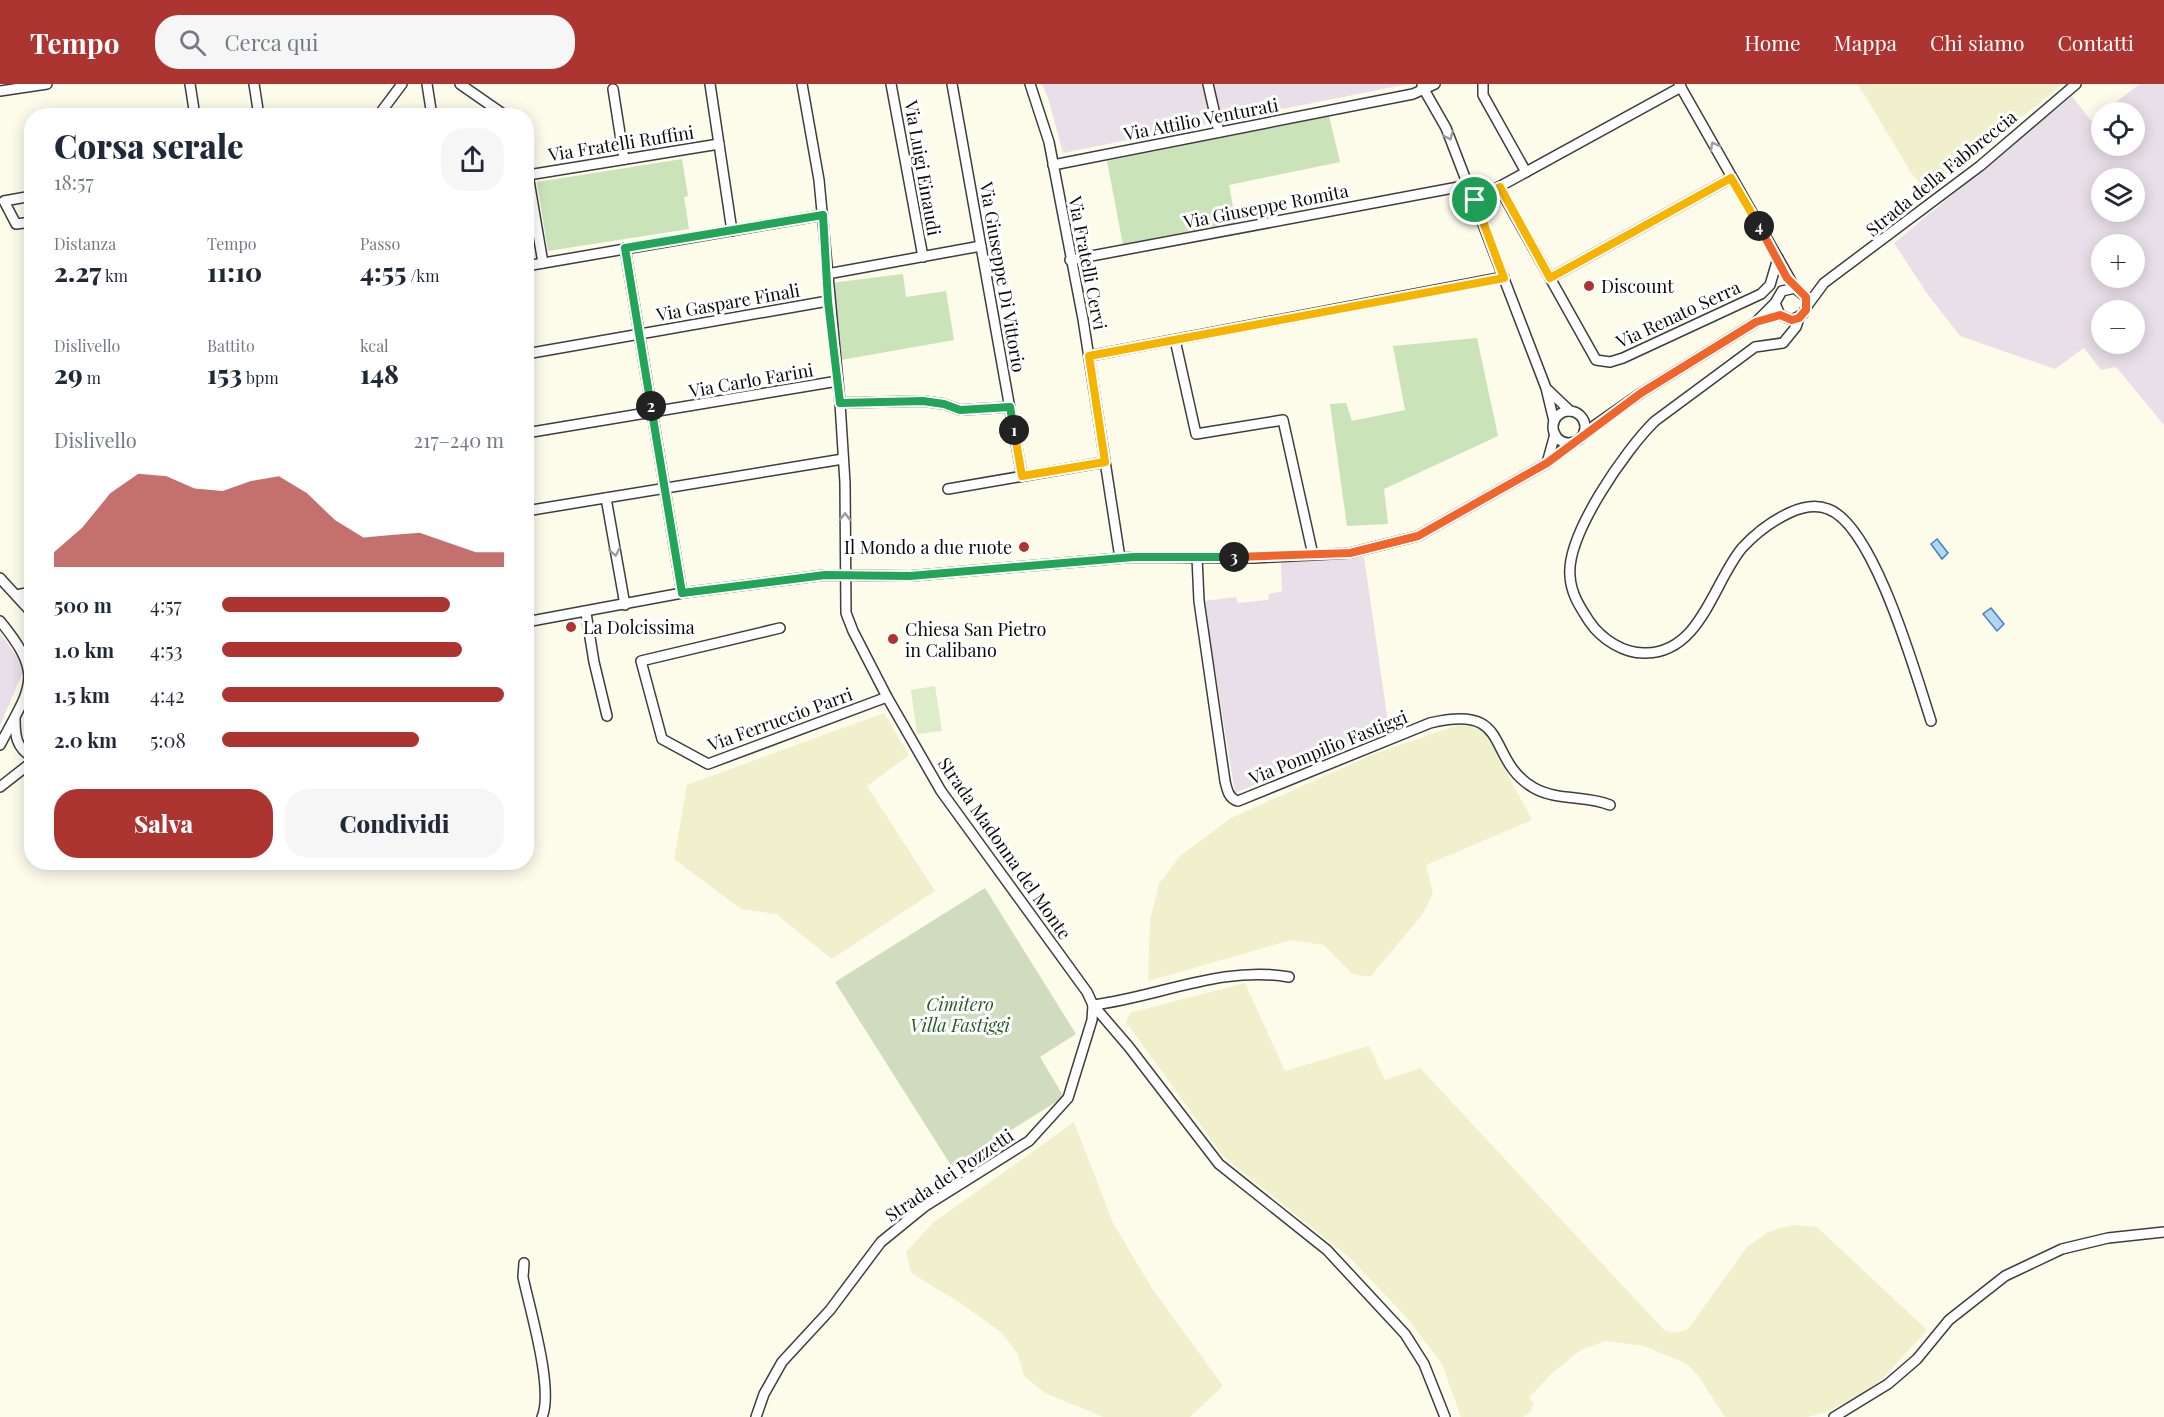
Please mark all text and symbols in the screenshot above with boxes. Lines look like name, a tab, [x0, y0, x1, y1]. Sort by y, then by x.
search box	[155, 15, 575, 69]
text: Tempo	[30, 24, 119, 61]
icon: search	[176, 26, 209, 59]
text: Cerca qui	[224, 27, 319, 57]
text: Home	[1744, 28, 1801, 56]
text: Mappa	[1834, 28, 1897, 56]
text: Chi siamo	[1930, 28, 2024, 56]
text: Contatti	[2057, 28, 2134, 56]
street label: Via Attilio Venturati	[1121, 92, 1280, 146]
street label: Via Luigi Einaudi	[899, 97, 947, 238]
map controls	[2091, 102, 2145, 354]
button: locate	[2091, 102, 2145, 156]
street label: Strada della Fabbreccia	[1861, 105, 2021, 241]
street label: Via Fratelli Ruffini	[545, 120, 696, 167]
text: Corsa serale	[54, 123, 244, 167]
button: share	[441, 128, 504, 191]
one-way arrow	[1442, 130, 1454, 141]
one-way arrow	[1710, 142, 1721, 153]
text: 18:57	[54, 168, 94, 195]
button: layers	[2091, 168, 2145, 222]
pin	[1449, 174, 1500, 225]
street label: Via Giuseppe Romita	[1181, 178, 1351, 234]
street label: Via Giuseppe Di Vittorio	[974, 179, 1032, 374]
icon: arrive	[1458, 183, 1491, 216]
street label: Via Fratelli Cervi	[1063, 193, 1113, 332]
pin: 4	[1744, 211, 1774, 241]
text: 4	[1755, 215, 1763, 236]
text: Distanza	[54, 233, 116, 254]
text: Tempo	[207, 233, 257, 254]
text: Passo	[360, 233, 400, 254]
button: +	[2091, 234, 2145, 288]
text: 2.27	[54, 254, 101, 289]
text: 11:10	[207, 254, 262, 289]
text: 4:55	[360, 254, 406, 289]
text: km	[101, 265, 128, 286]
text: /km	[406, 265, 439, 286]
place label: Discount	[1601, 274, 1674, 298]
street label: Via Renato Serra	[1611, 275, 1744, 354]
street label: Via Gaspare Finali	[653, 278, 802, 327]
marker: Discount	[1582, 279, 1596, 293]
button: −	[2091, 300, 2145, 354]
text: Dislivello	[54, 335, 120, 356]
text: Battito	[207, 335, 255, 356]
text: kcal	[360, 335, 389, 356]
text: 29	[54, 356, 83, 391]
text: 153	[207, 356, 242, 391]
text: 148	[360, 356, 399, 391]
street label: Via Carlo Farini	[686, 357, 815, 403]
text: m	[83, 367, 101, 388]
text: bpm	[242, 367, 279, 388]
pin: 2	[636, 391, 666, 421]
text: 2	[647, 395, 655, 416]
pin: 1	[999, 415, 1029, 445]
text: 1	[1011, 419, 1017, 440]
text: Dislivello	[54, 426, 137, 453]
text: 217–240 m	[414, 426, 504, 453]
one-way arrow	[839, 513, 851, 522]
place label: Il Mondo a due ruote	[844, 535, 1012, 559]
marker: Il Mondo a due ruote	[1017, 540, 1031, 554]
pin: 3	[1219, 542, 1249, 572]
text: 3	[1230, 546, 1238, 567]
one-way arrow	[608, 547, 621, 557]
text: 500 m	[54, 591, 112, 618]
text: 4:57	[150, 591, 182, 618]
place label: La Dolcissima	[583, 615, 695, 639]
place label: Chiesa San Pietro in Calibano	[905, 617, 1046, 662]
marker: La Dolcissima	[564, 620, 578, 634]
marker: Chiesa San Pietro in Calibano	[886, 632, 900, 646]
text: 1.0 km	[54, 636, 114, 663]
text: 4:53	[150, 636, 183, 663]
text: 1.5 km	[54, 681, 110, 708]
text: 4:42	[150, 681, 185, 708]
street label: Via Ferruccio Parri	[703, 682, 856, 757]
street label: Via Pompilio Fastiggi	[1244, 704, 1411, 790]
text: 2.0 km	[54, 726, 117, 753]
text: 5:08	[150, 726, 186, 753]
street label: Strada Madonna del Monte	[933, 752, 1077, 944]
button: Salva	[54, 789, 273, 858]
button: Condividi	[285, 789, 504, 858]
park label: Cimitero Villa Fastiggi	[910, 992, 1010, 1037]
street label: Strada dei Pozzetti	[880, 1123, 1018, 1227]

